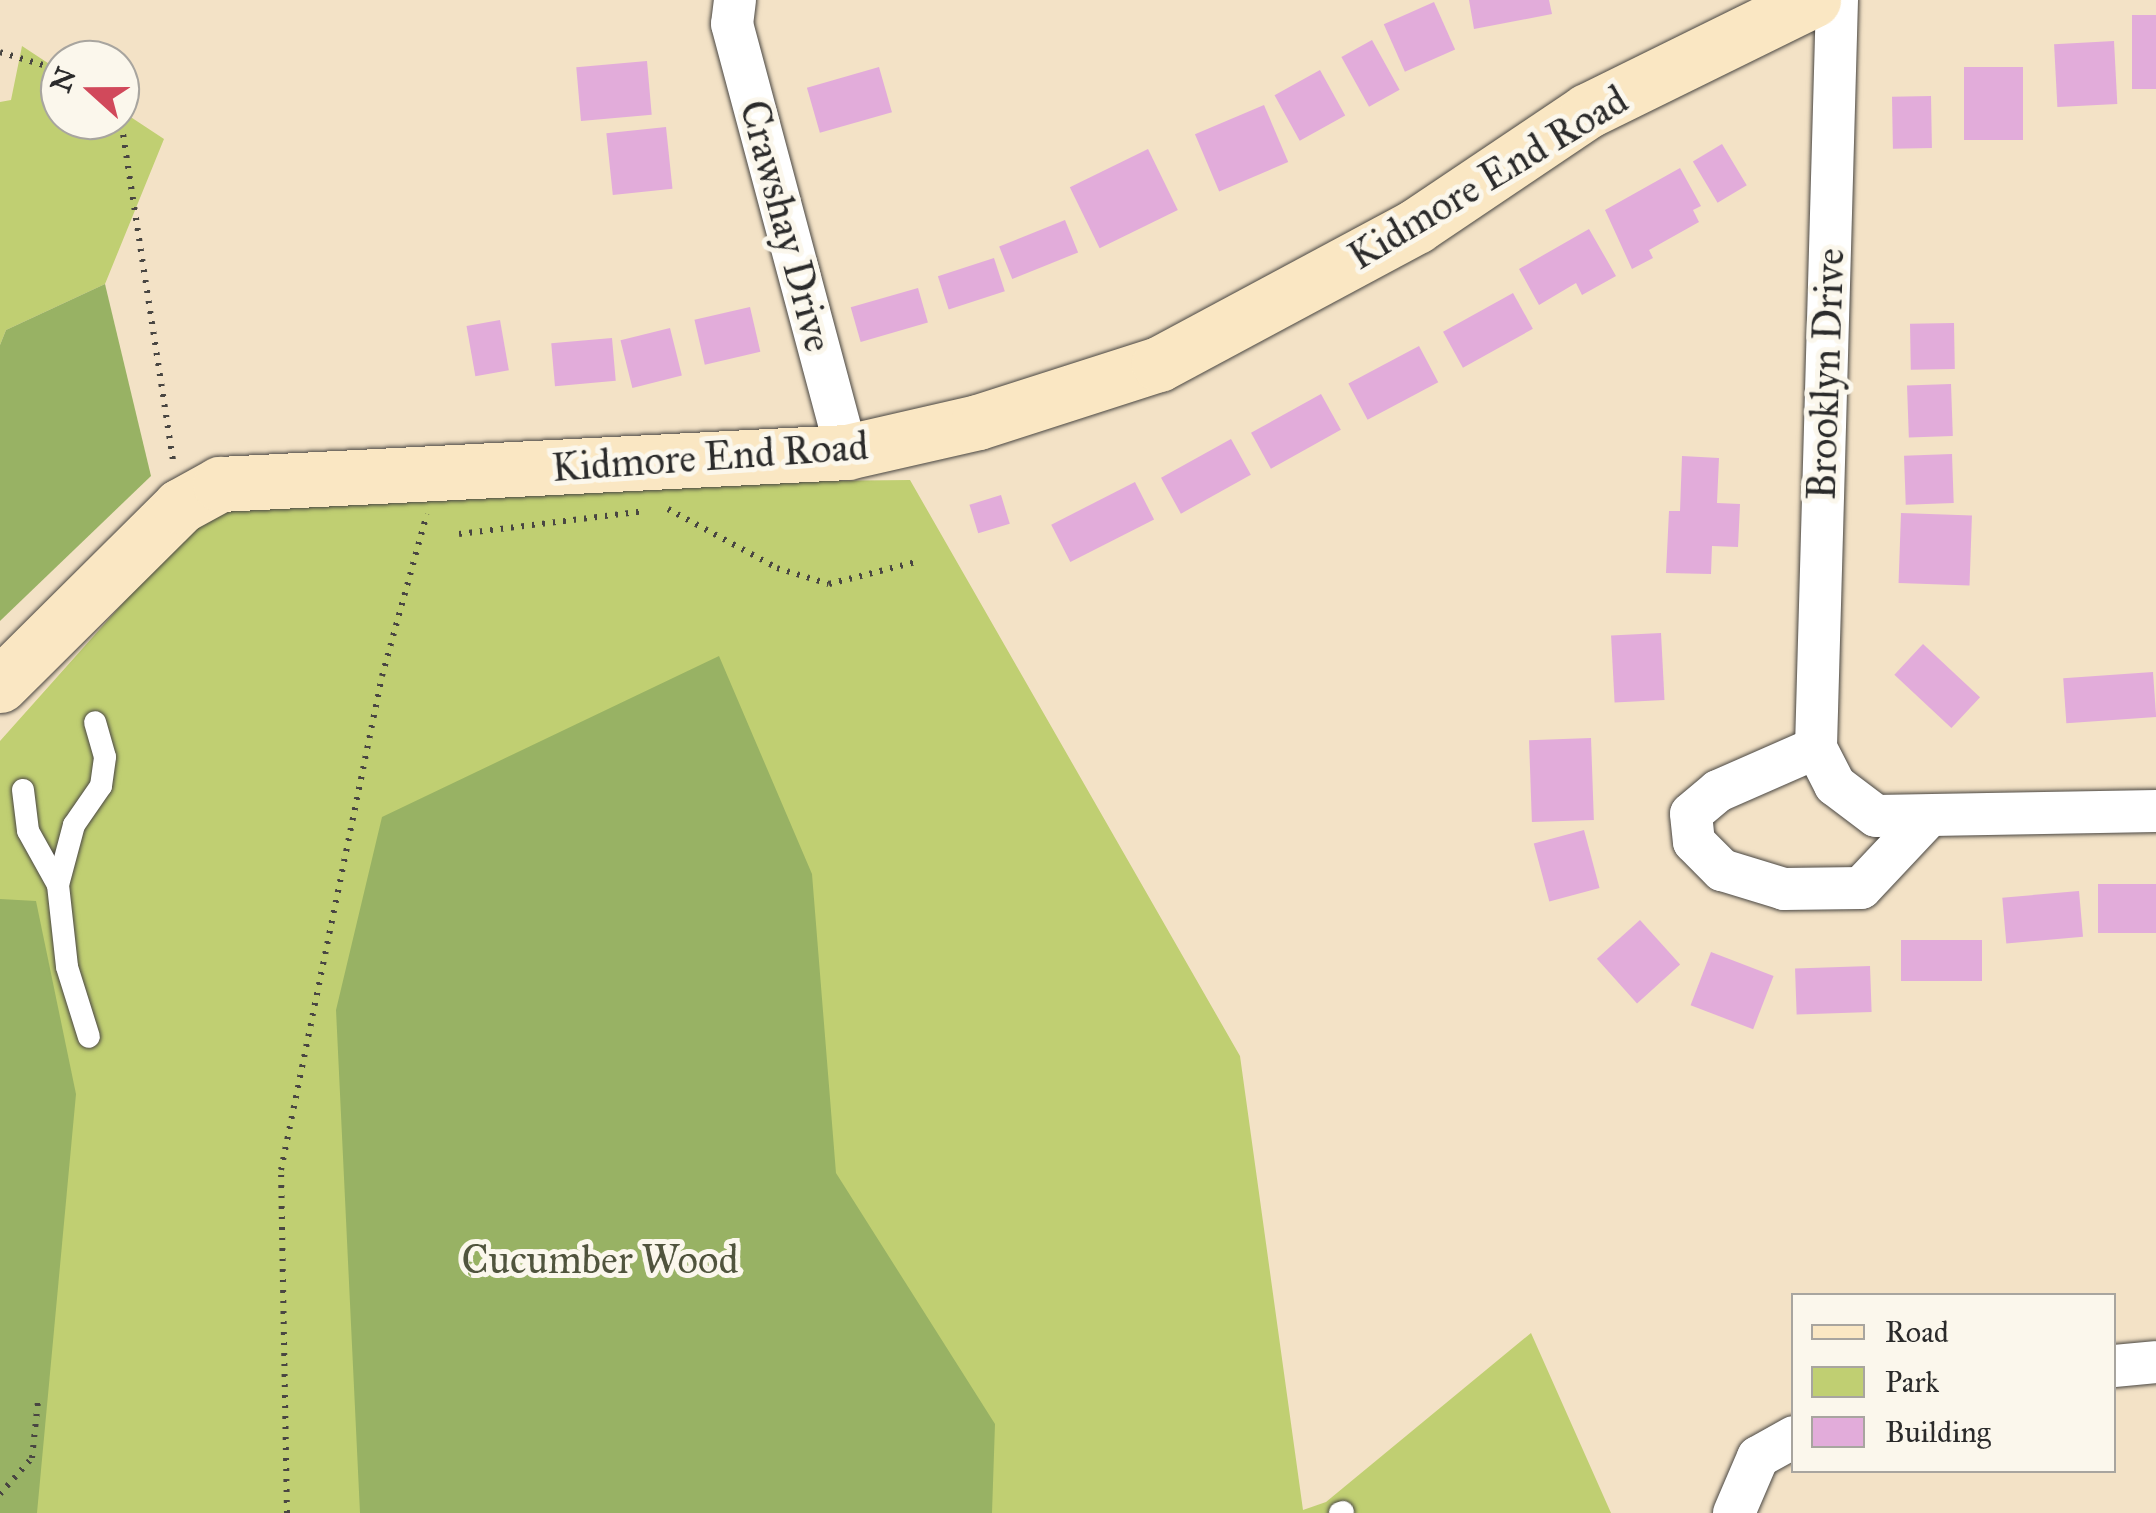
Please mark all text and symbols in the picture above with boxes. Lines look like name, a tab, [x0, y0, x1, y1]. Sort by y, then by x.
north arrow	[40, 40, 140, 140]
text: N	[43, 62, 84, 97]
street label: Kidmore End Road	[1340, 76, 1636, 280]
street label: Crawshay Drive	[729, 95, 843, 357]
street label: Brooklyn Drive	[1798, 247, 1854, 501]
street label: Kidmore End Road	[550, 422, 870, 492]
park label: Cucumber Wood	[461, 1236, 739, 1284]
legend	[1791, 1293, 2116, 1473]
text: Road	[1885, 1314, 1949, 1350]
text: Park	[1885, 1364, 1939, 1400]
text: Building	[1885, 1414, 1991, 1450]

